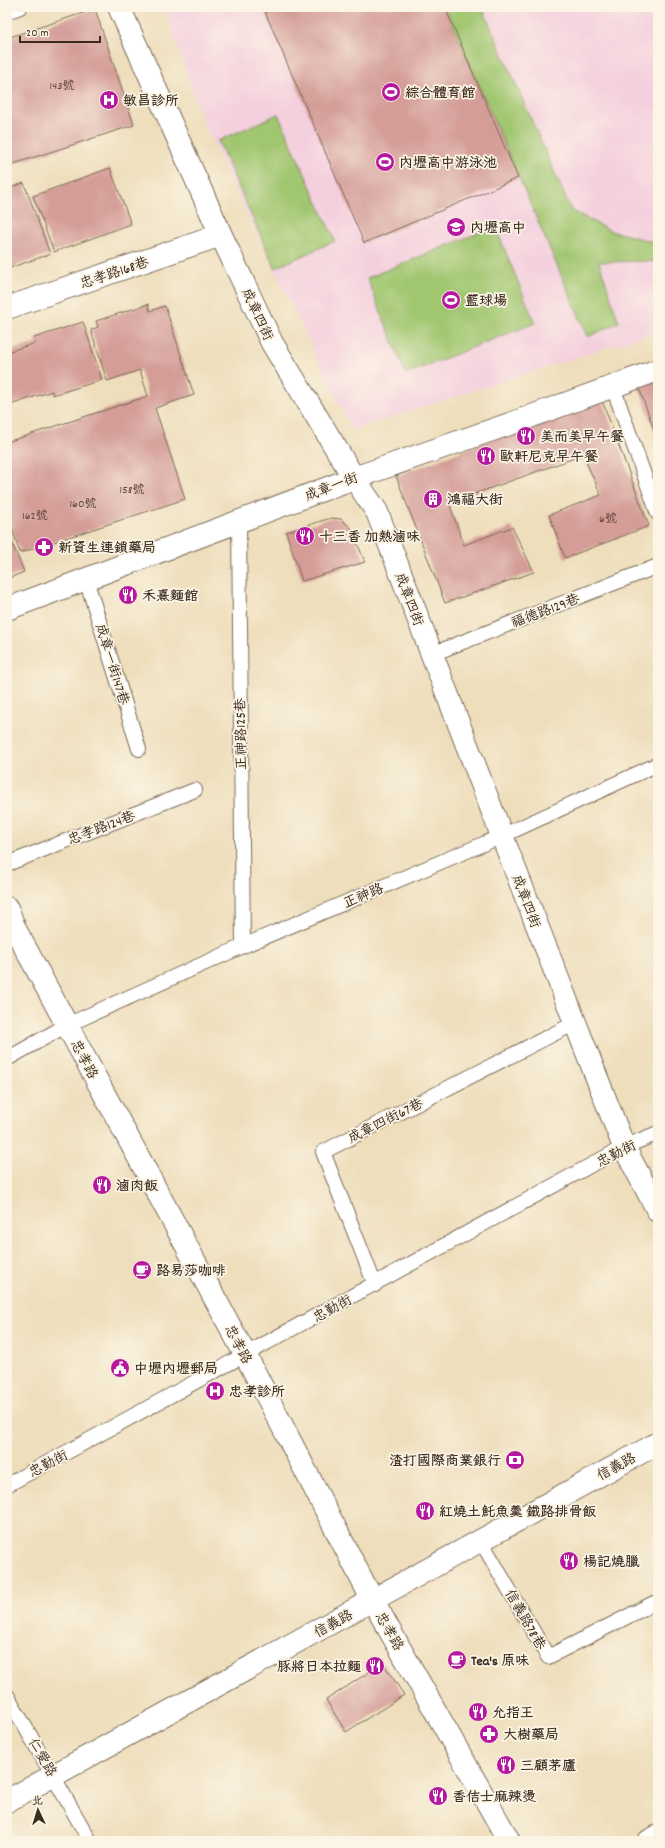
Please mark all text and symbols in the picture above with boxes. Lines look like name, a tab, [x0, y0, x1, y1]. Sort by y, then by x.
scale bar	[20, 18, 100, 44]
text: 20 m	[26, 25, 49, 42]
house number: 143號	[50, 78, 74, 95]
sports icon: 綜合體育館	[380, 81, 402, 103]
place label: 綜合體育館	[405, 84, 475, 104]
hospital icon: 敏昌診所	[98, 89, 120, 111]
place label: 敏昌診所	[123, 92, 179, 112]
sports icon: 內壢高中游泳池	[374, 151, 396, 173]
place label: 內壢高中游泳池	[399, 154, 497, 174]
school or university icon: 內壢高中	[445, 216, 467, 238]
place label: 內壢高中	[470, 219, 526, 239]
street label: 忠孝路168巷	[78, 252, 153, 295]
street label: 成章四街	[235, 285, 277, 344]
sports icon: 籃球場	[440, 289, 462, 311]
place label: 籃球場	[465, 292, 507, 312]
restaurant icon: 美而美早午餐	[515, 425, 537, 447]
place label: 美而美早午餐	[540, 428, 624, 448]
restaurant icon: 歐軒尼克早午餐	[475, 445, 497, 467]
place label: 歐軒尼克早午餐	[500, 448, 598, 468]
street label: 成章一街	[302, 468, 361, 507]
house number: 158號	[120, 482, 145, 499]
building icon: 鴻福大街	[422, 488, 444, 510]
place label: 鴻福大街	[447, 491, 503, 511]
house number: 160號	[69, 496, 97, 513]
house number: 162號	[22, 508, 48, 525]
house number: 6號	[599, 511, 617, 528]
restaurant icon: 十三香 加熱滷味	[294, 525, 316, 547]
place label: 十三香 加熱滷味	[319, 528, 420, 548]
pharmacy icon: 新資生連鎖藥局	[33, 536, 55, 558]
place label: 新資生連鎖藥局	[58, 539, 156, 559]
street label: 成章四街	[389, 570, 428, 629]
restaurant icon: 禾熹麵館	[117, 584, 139, 606]
place label: 禾熹麵館	[142, 587, 198, 607]
street label: 福德路129巷	[509, 589, 584, 634]
street label: 成章一街147巷	[89, 621, 133, 709]
street label: 正神路125巷	[231, 697, 253, 770]
street label: 忠孝路124巷	[65, 806, 139, 851]
street label: 成章四街	[506, 872, 545, 931]
street label: 正神路	[341, 879, 387, 914]
street label: 忠孝路	[65, 1037, 102, 1083]
street label: 成章四街67巷	[345, 1094, 428, 1149]
street label: 忠勤街	[594, 1136, 640, 1173]
restaurant icon: 滷肉飯	[91, 1174, 113, 1196]
place label: 滷肉飯	[116, 1177, 158, 1197]
cafe icon: 路易莎咖啡	[131, 1259, 153, 1281]
place label: 路易莎咖啡	[156, 1262, 226, 1282]
street label: 忠勤街	[310, 1291, 356, 1329]
street label: 忠孝路	[219, 1322, 256, 1368]
public building icon: 中壢內壢郵局	[109, 1357, 131, 1379]
place label: 中壢內壢郵局	[134, 1360, 218, 1380]
hospital icon: 忠孝診所	[204, 1380, 226, 1402]
place label: 忠孝診所	[229, 1383, 285, 1403]
street label: 忠勤街	[26, 1446, 72, 1483]
bank icon: 渣打國際商業銀行	[504, 1449, 526, 1471]
street label: 信義路	[594, 1449, 640, 1487]
place label: 渣打國際商業銀行	[389, 1452, 501, 1472]
restaurant icon: 紅燒土魠魚羹 鐵路排骨飯	[414, 1500, 436, 1522]
place label: 紅燒土魠魚羹 鐵路排骨飯	[439, 1503, 596, 1523]
restaurant icon: 楊記燒臘	[558, 1550, 580, 1572]
place label: 楊記燒臘	[583, 1553, 640, 1573]
street label: 信義路78巷	[499, 1586, 550, 1655]
street label: 信義路	[311, 1606, 357, 1644]
street label: 忠孝路	[369, 1609, 407, 1655]
cafe icon: Tea's 原味	[446, 1649, 468, 1671]
place label: Tea's 原味	[471, 1652, 529, 1672]
restaurant icon: 豚將日本拉麵	[364, 1655, 386, 1677]
place label: 豚將日本拉麵	[277, 1658, 361, 1678]
restaurant icon: 允指王	[467, 1701, 489, 1723]
place label: 允指王	[492, 1704, 534, 1724]
pharmacy icon: 大樹藥局	[478, 1723, 500, 1745]
place label: 大樹藥局	[503, 1726, 559, 1746]
street label: 仁愛路	[22, 1735, 60, 1781]
restaurant icon: 三顧茅廬	[495, 1754, 517, 1776]
place label: 三顧茅廬	[520, 1757, 576, 1777]
restaurant icon: 香佶士麻辣燙	[427, 1785, 449, 1807]
place label: 香佶士麻辣燙	[452, 1788, 536, 1808]
north arrow	[18, 1790, 58, 1830]
text: 北	[31, 1794, 43, 1810]

